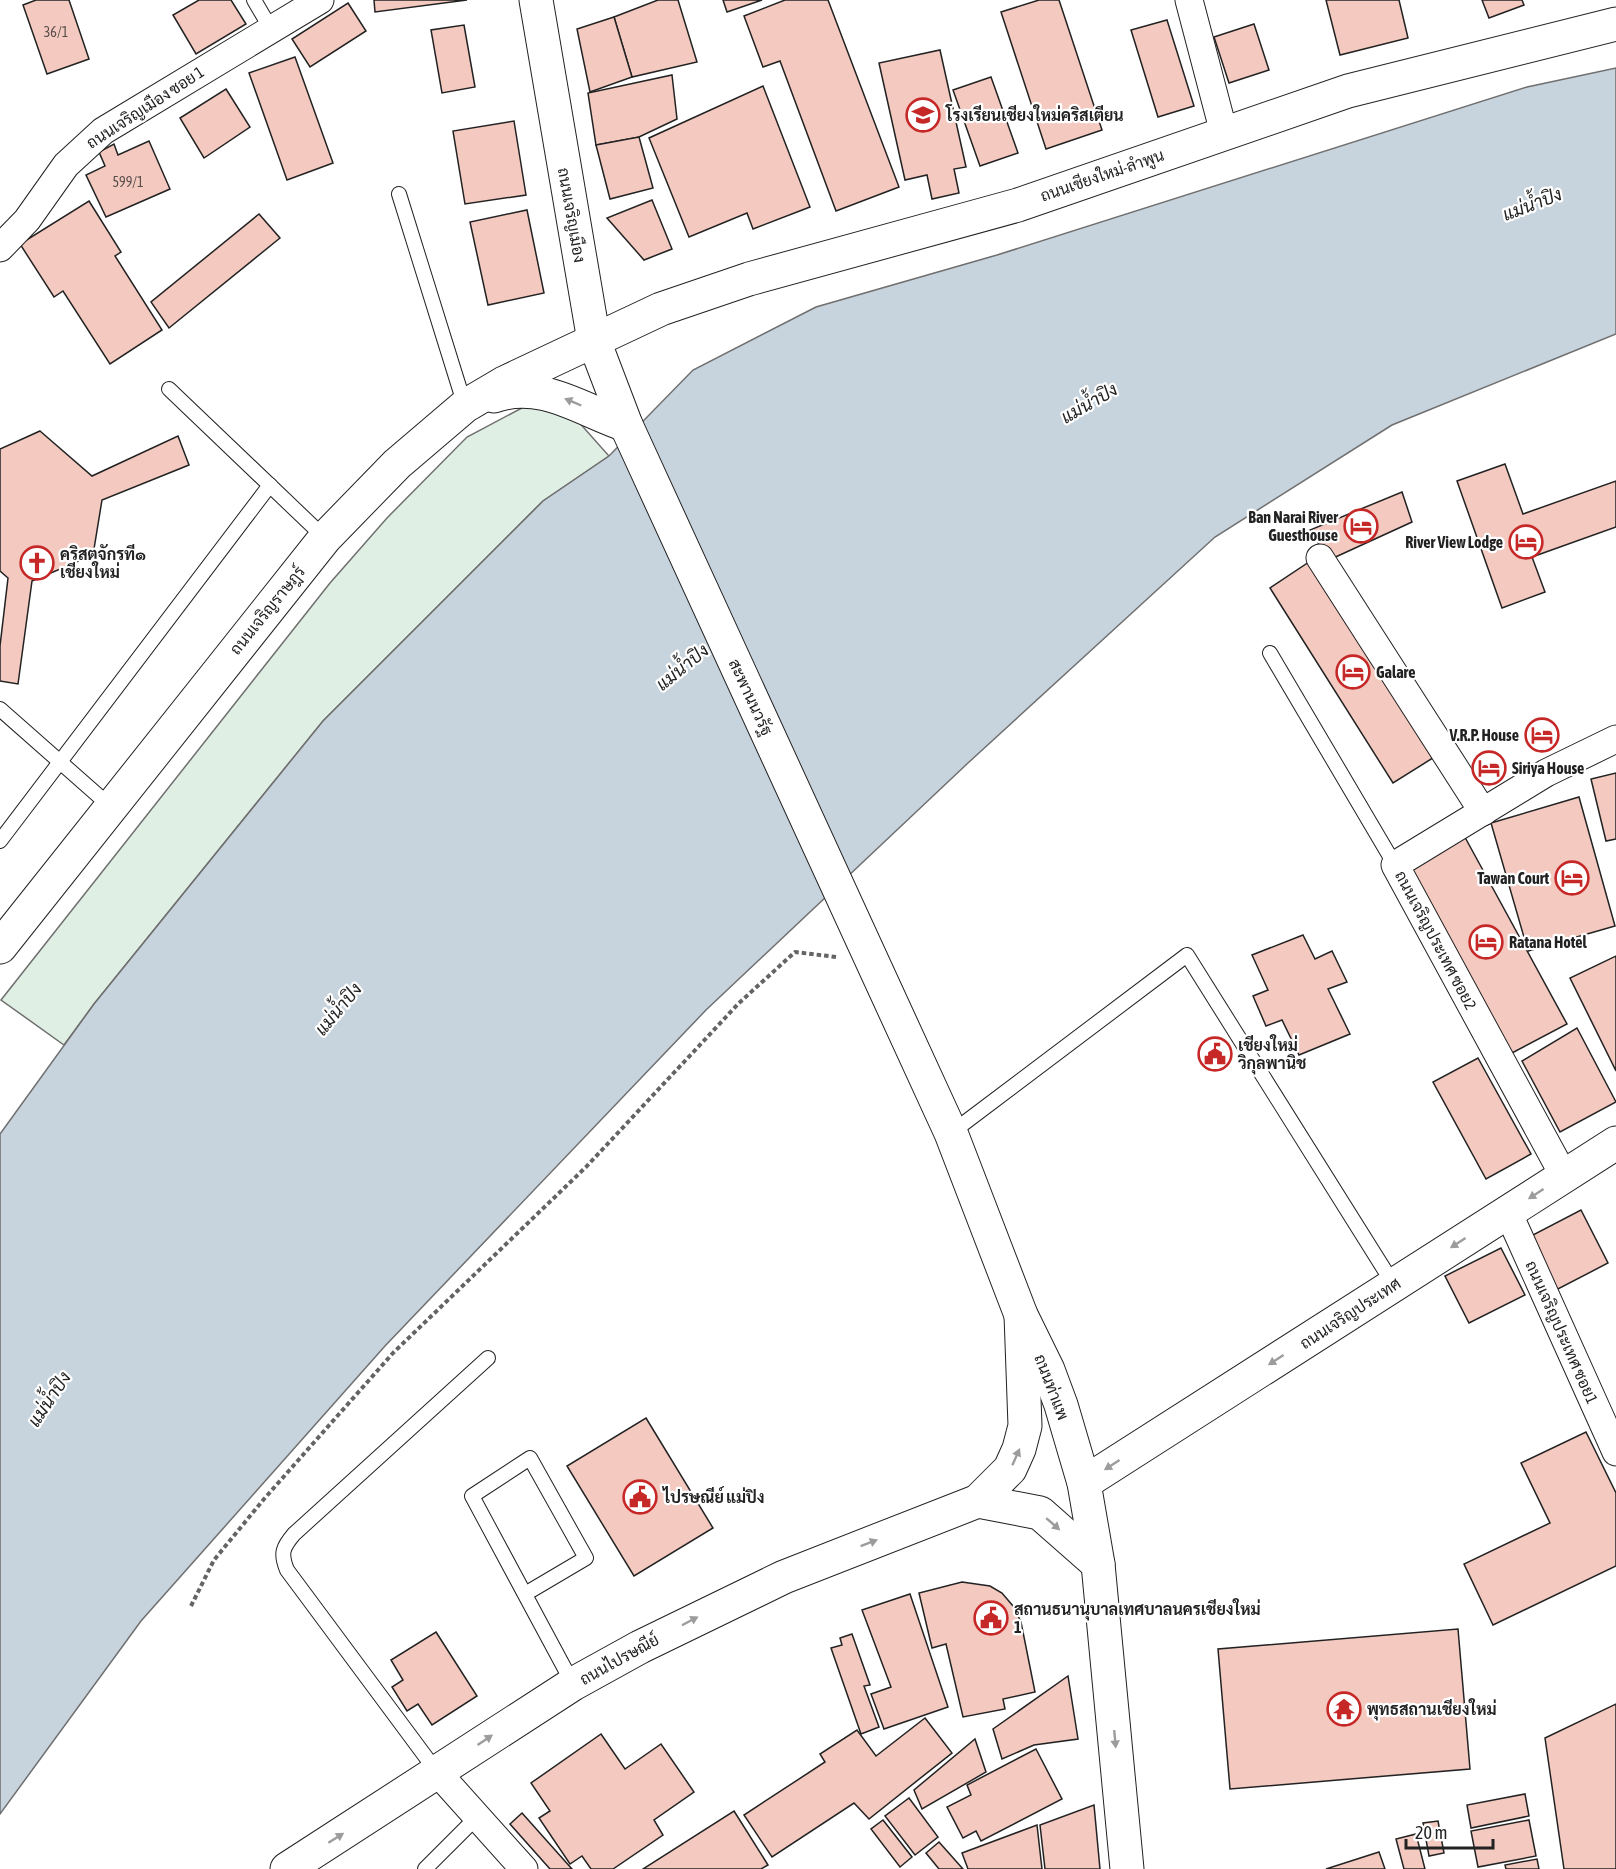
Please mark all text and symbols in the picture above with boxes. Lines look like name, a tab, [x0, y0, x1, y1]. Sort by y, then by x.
house number: 36/1	[44, 24, 68, 40]
street label: ถนนเจริญเมือง ซอย 1	[82, 61, 208, 153]
school or university icon: โรงเรียนเชียงใหม่คริสเตียน	[905, 97, 941, 133]
place label: โรงเรียนเชียงใหม่คริสเตียน	[945, 104, 1124, 124]
street label: ถนนเชียงใหม่-ลำพูน	[1037, 144, 1167, 207]
street label: ถนนเจริญเมือง	[554, 166, 590, 264]
house number: 599/1	[112, 174, 144, 190]
water label: แม่น้ำปิง	[1498, 178, 1565, 225]
water label: แม่น้ำปิง	[1055, 374, 1121, 428]
one-way arrow	[563, 397, 581, 407]
place label: Ban Narai River Guesthouse	[1248, 508, 1338, 544]
hotel icon: Ban Narai River Guesthouse	[1343, 508, 1379, 544]
hotel icon: River View Lodge	[1508, 524, 1544, 560]
place label: River View Lodge	[1405, 533, 1503, 551]
place label: คริสตจักรที๑ เชียงใหม่	[60, 544, 146, 581]
church icon: คริสตจักรที๑ เชียงใหม่	[19, 545, 55, 581]
street label: ถนนเจริญราษฎร์	[224, 560, 310, 659]
water label: แม่น้ำปิง	[648, 636, 713, 695]
hotel icon: Galare	[1335, 654, 1371, 690]
street label: สะพานนวรัฐ	[724, 656, 777, 739]
place label: Galare	[1376, 663, 1416, 681]
hotel icon: V.R.P. House	[1524, 717, 1560, 753]
place label: V.R.P. House	[1449, 726, 1519, 744]
hotel icon: Siriya House	[1471, 750, 1507, 786]
place label: Siriya House	[1512, 759, 1584, 777]
hotel icon: Tawan Court	[1554, 860, 1590, 896]
street label: ถนนเจริญประเทศ ซอย2	[1391, 868, 1480, 1013]
place label: Tawan Court	[1477, 869, 1549, 887]
hotel icon: Ratana Hotel	[1468, 924, 1504, 960]
place label: Ratana Hotel	[1509, 933, 1587, 951]
water label: แม่น้ำปิง	[306, 975, 366, 1039]
place label: เชียงใหม่ วิกุลพานิช	[1237, 1034, 1307, 1075]
public building icon: เชียงใหม่ วิกุลพานิช	[1197, 1036, 1233, 1072]
one-way arrow	[1528, 1188, 1544, 1199]
one-way arrow	[1450, 1238, 1467, 1249]
street label: ถนนเจริญประเทศ ซอย1	[1521, 1258, 1602, 1407]
street label: ถนนเจริญประเทศ	[1296, 1274, 1404, 1353]
street label: ถนนท่าแพ	[1031, 1351, 1074, 1422]
one-way arrow	[1268, 1354, 1285, 1365]
water label: แม่น้ำปิง	[19, 1365, 75, 1430]
one-way arrow	[1011, 1448, 1020, 1465]
one-way arrow	[1104, 1459, 1120, 1470]
public building icon: ไปรษณีย์ แม่ปิง	[622, 1479, 658, 1515]
place label: ไปรษณีย์ แม่ปิง	[661, 1486, 764, 1506]
one-way arrow	[1045, 1517, 1060, 1530]
one-way arrow	[860, 1538, 878, 1547]
place label: สถานธนานุบาลเทศบาลนครเชียงใหม่ 1	[1014, 1598, 1261, 1636]
public building icon: สถานธนานุบาลเทศบาลนครเชียงใหม่ 1	[973, 1600, 1009, 1636]
one-way arrow	[682, 1616, 699, 1626]
street label: ถนนไปรษณีย์	[575, 1627, 662, 1688]
temple icon: พุทธสถานเชียงใหม่	[1326, 1691, 1362, 1727]
place label: พุทธสถานเชียงใหม่	[1367, 1698, 1497, 1721]
one-way arrow	[1110, 1730, 1120, 1749]
one-way arrow	[477, 1734, 493, 1746]
scale bar	[1406, 1812, 1493, 1850]
text: 20 m	[1415, 1822, 1447, 1843]
one-way arrow	[328, 1833, 344, 1844]

